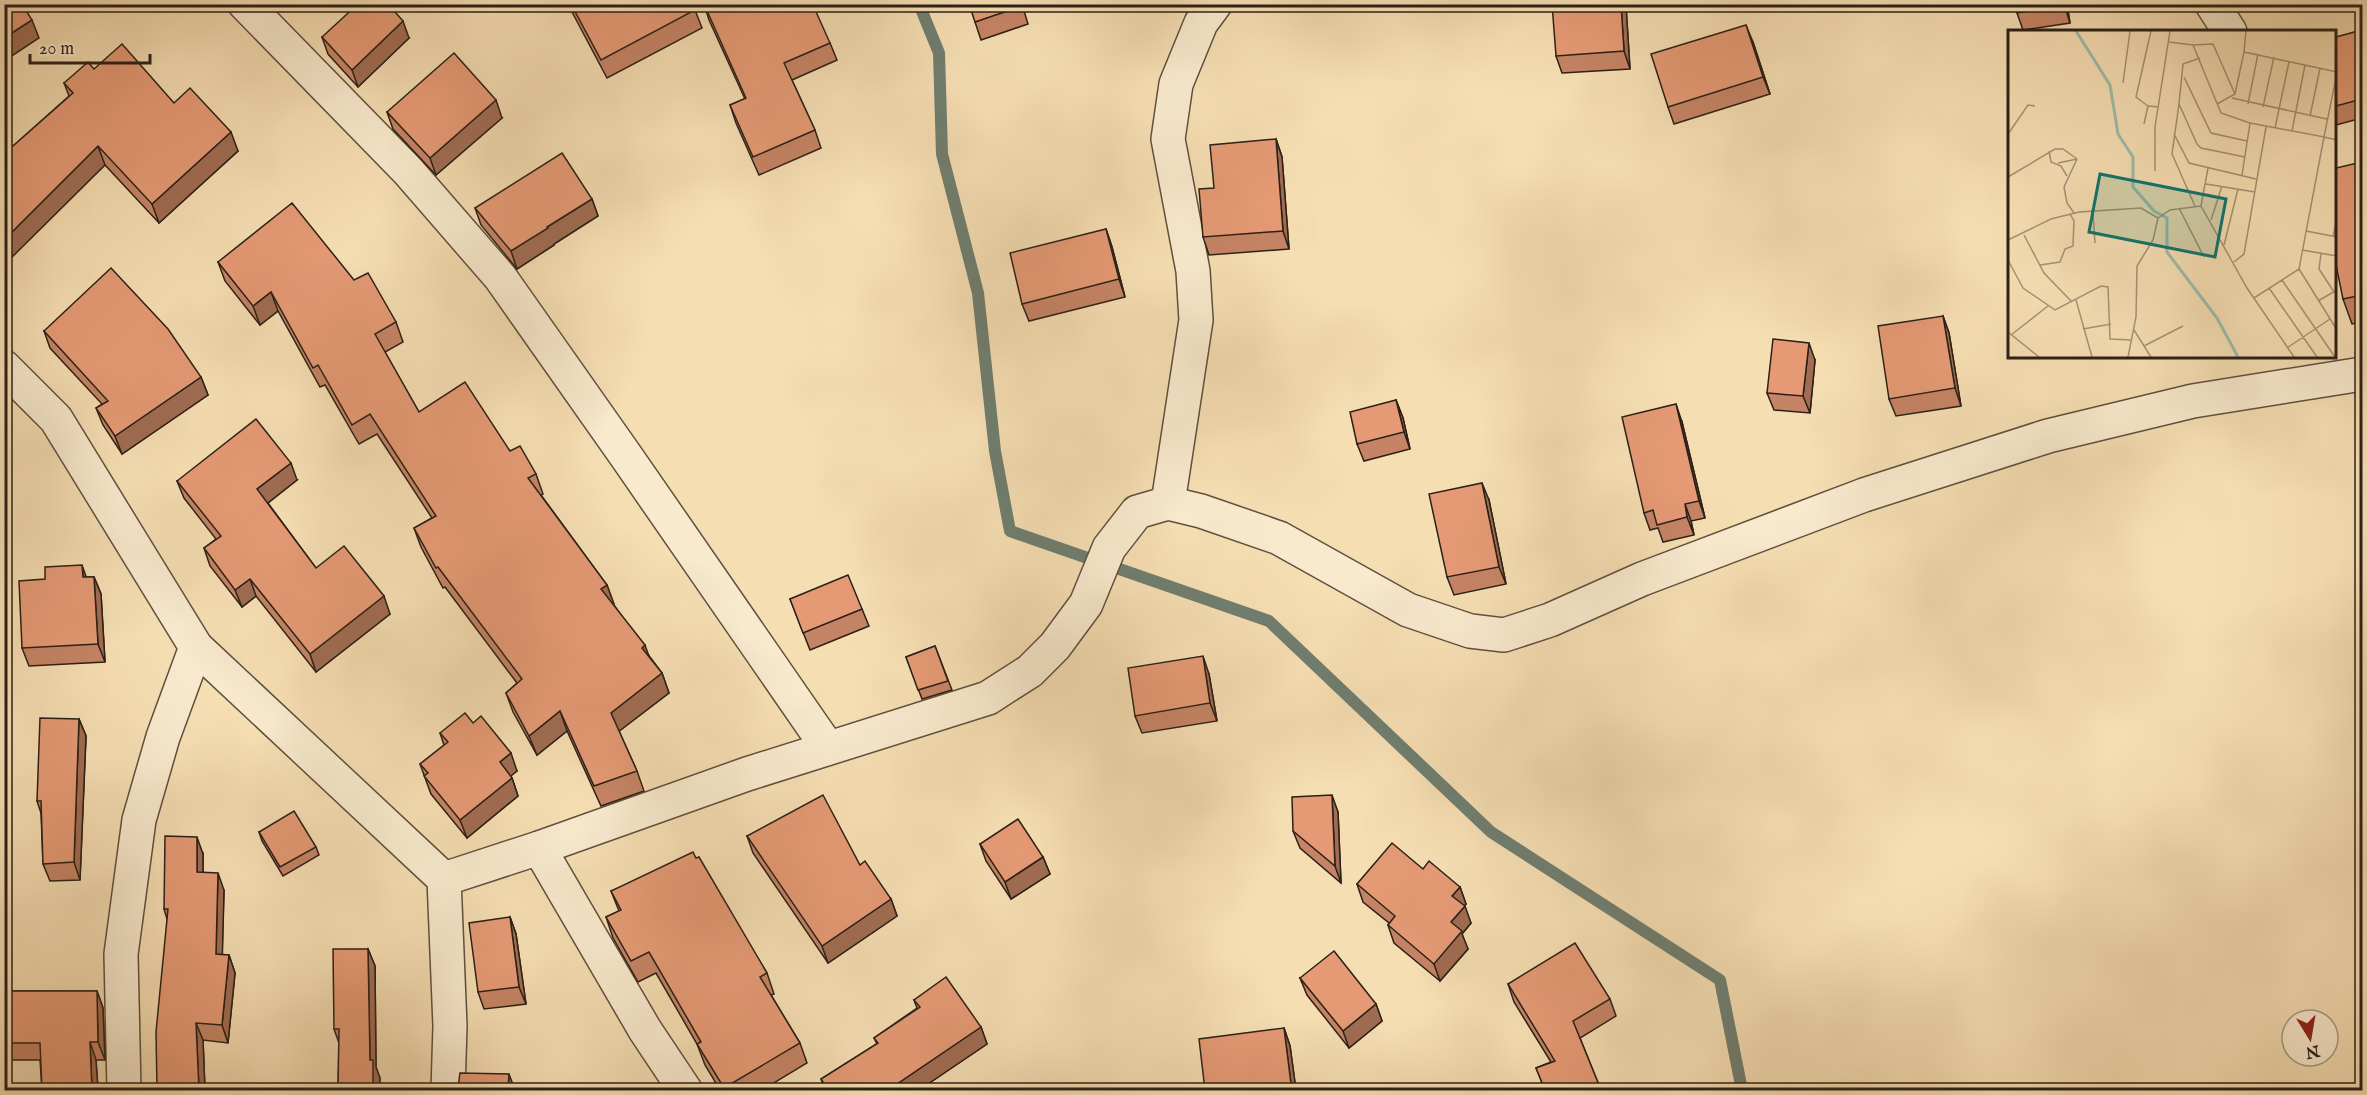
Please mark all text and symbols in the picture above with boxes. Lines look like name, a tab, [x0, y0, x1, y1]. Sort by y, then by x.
scale bar	[30, 27, 150, 65]
inset map	[2008, 30, 2337, 358]
text: 20 m	[39, 38, 74, 61]
north arrow	[2280, 1008, 2340, 1068]
text: N	[2304, 1039, 2322, 1062]

